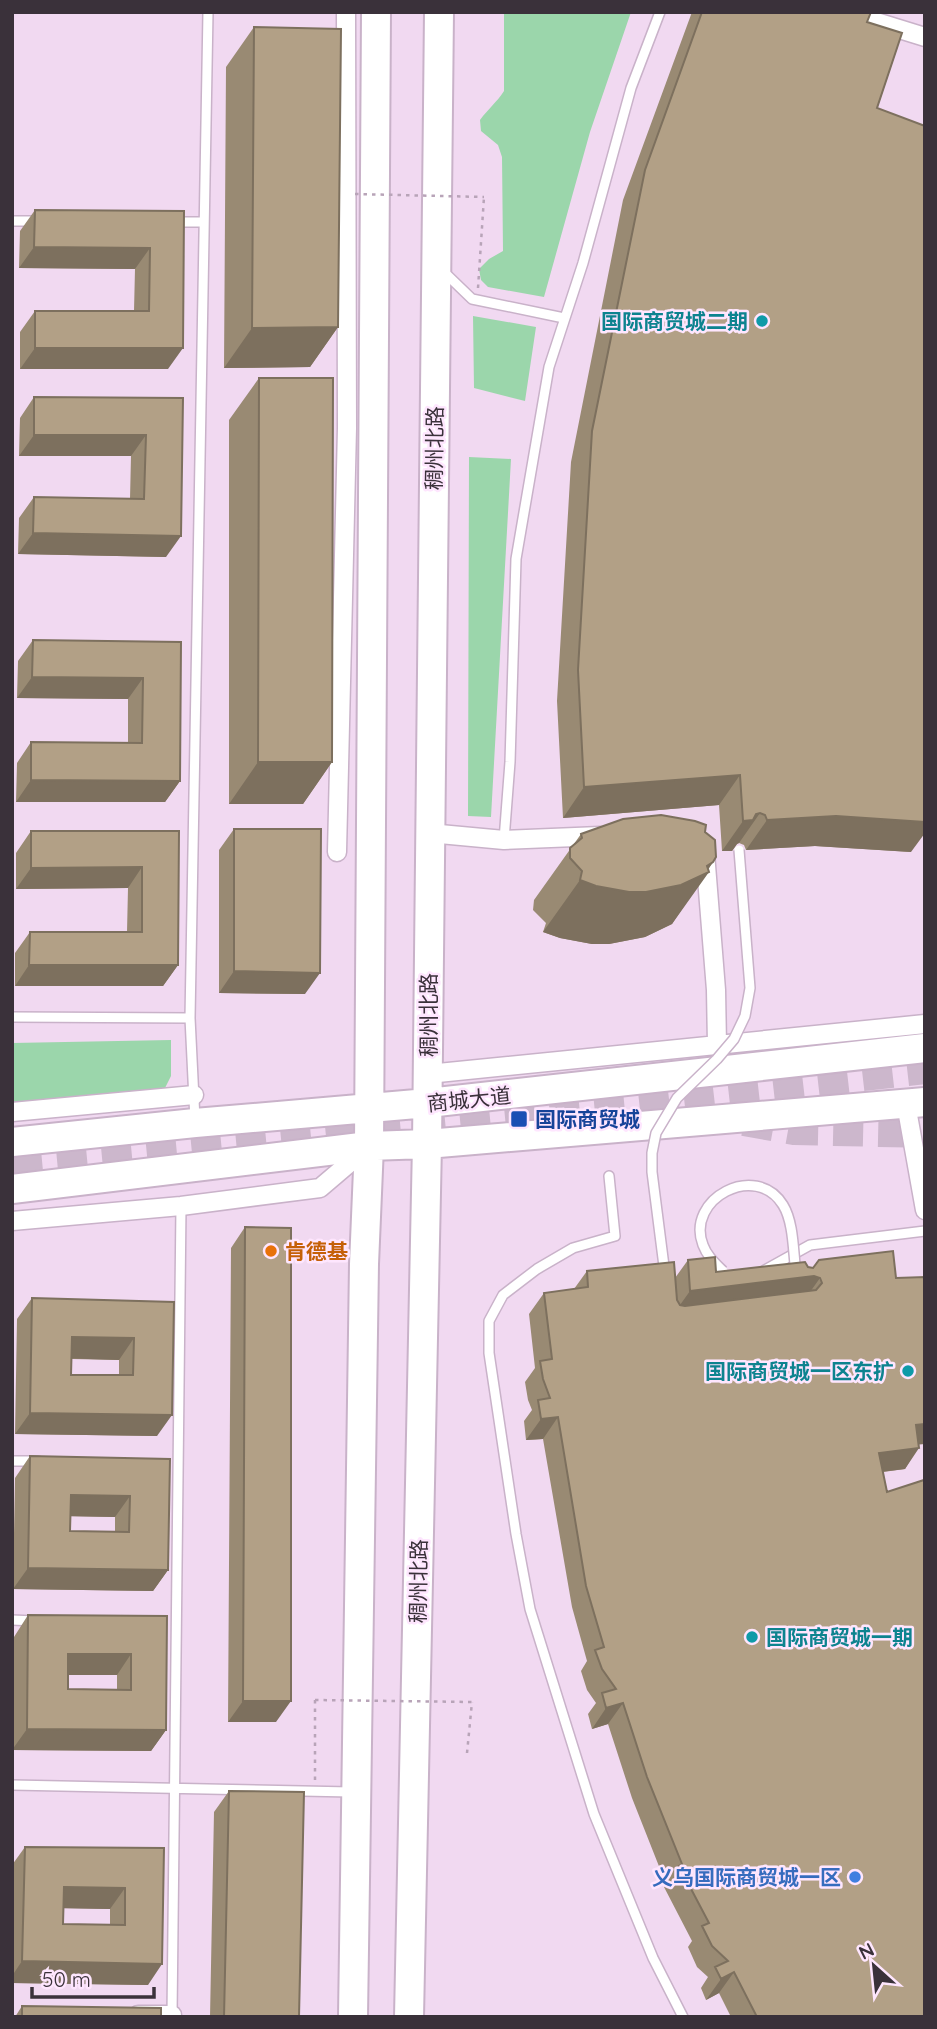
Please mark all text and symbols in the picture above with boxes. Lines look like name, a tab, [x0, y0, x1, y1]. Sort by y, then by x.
place label: 国际商贸城二期	[601, 308, 748, 334]
marker: 国际商贸城二期	[754, 313, 770, 329]
street label: 稠州北路	[420, 406, 448, 490]
street label: 稠州北路	[415, 973, 441, 1057]
street label: 商城大道	[426, 1082, 512, 1116]
place label: 国际商贸城	[535, 1106, 640, 1132]
marker: 国际商贸城	[509, 1109, 529, 1129]
place label: 肯德基	[285, 1238, 348, 1264]
marker: 肯德基	[263, 1243, 279, 1259]
place label: 国际商贸城一区东扩	[705, 1358, 894, 1384]
marker: 国际商贸城一区东扩	[900, 1363, 916, 1379]
street label: 稠州北路	[404, 1539, 432, 1623]
place label: 国际商贸城一期	[766, 1624, 913, 1650]
marker: 国际商贸城一期	[744, 1629, 760, 1645]
place label: 义乌国际商贸城一区	[652, 1864, 841, 1890]
marker: 义乌国际商贸城一区	[847, 1869, 863, 1885]
north arrow	[839, 1931, 909, 2001]
text: N	[855, 1937, 878, 1965]
scale bar	[32, 1955, 154, 1999]
text: 50 m	[42, 1966, 91, 1992]

